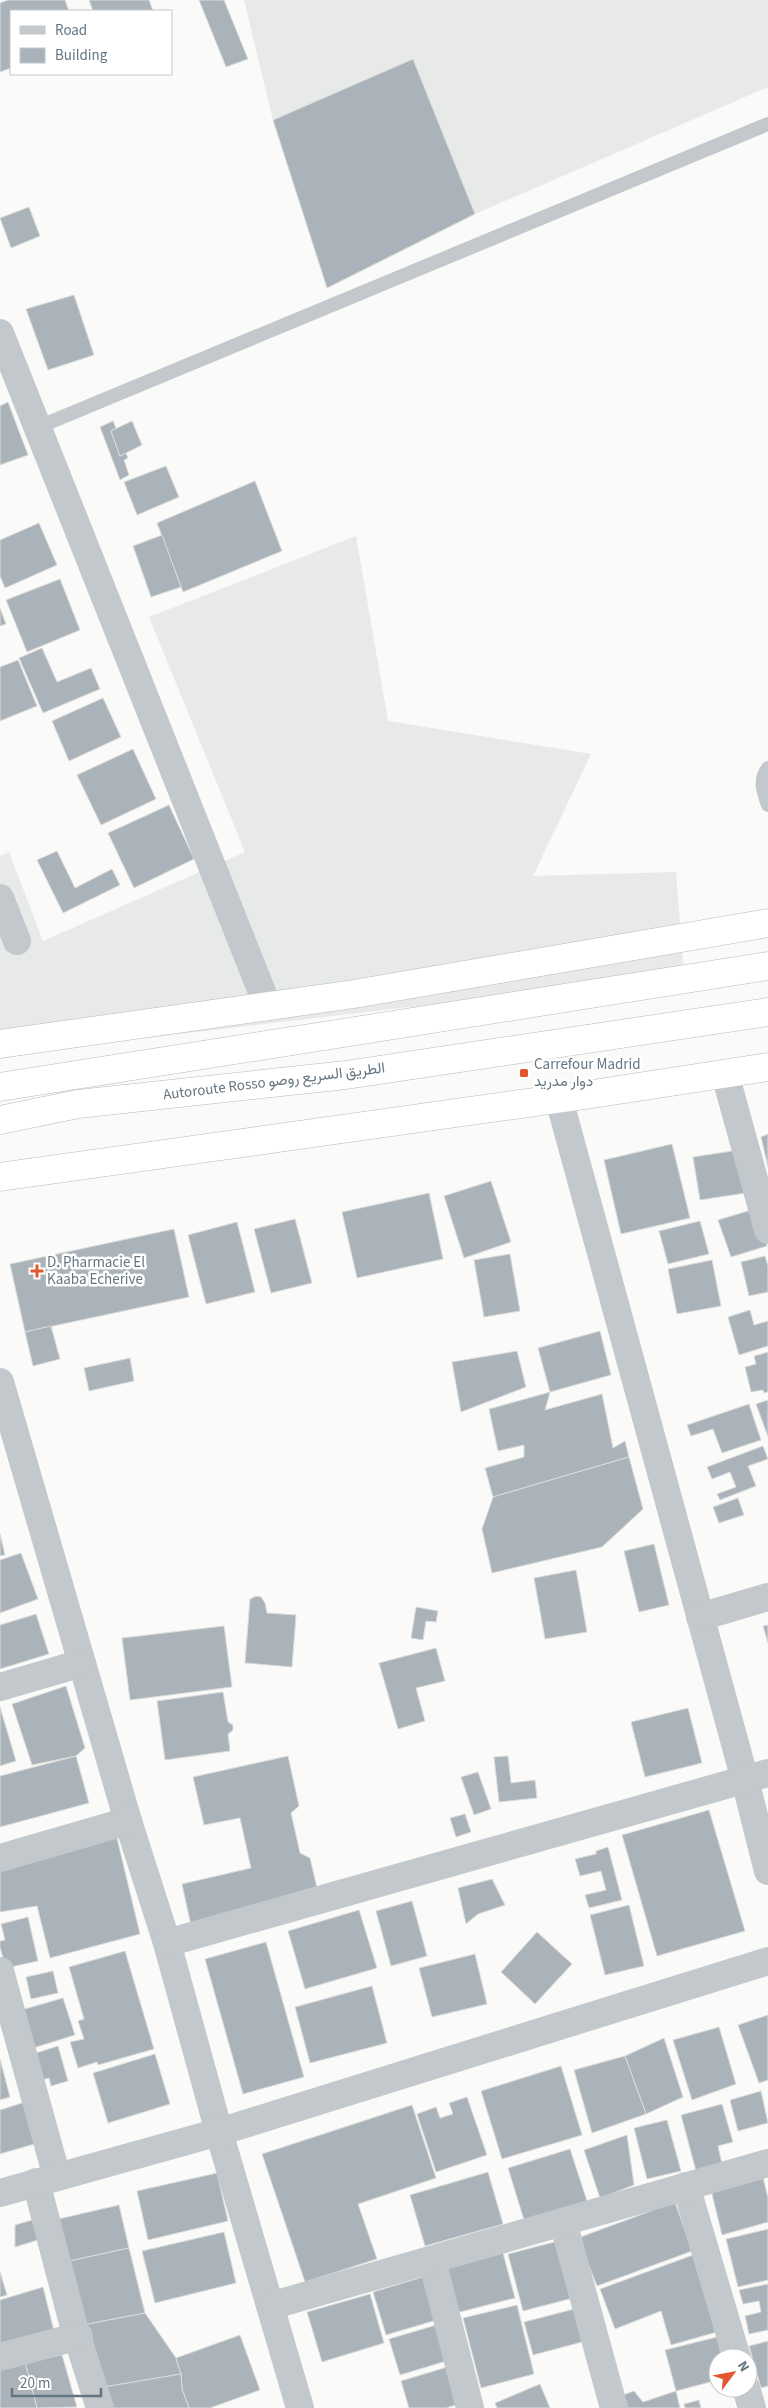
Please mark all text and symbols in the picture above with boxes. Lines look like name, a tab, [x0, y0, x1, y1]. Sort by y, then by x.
legend	[10, 10, 172, 75]
text: Road	[55, 20, 87, 41]
text: Building	[55, 45, 108, 66]
place label: Carrefour Madrid دوار مدريد	[534, 1054, 641, 1092]
street label: Autoroute Rosso الطريق السريع روصو	[162, 1057, 386, 1106]
marker: Carrefour Madrid دوار مدريد	[518, 1067, 530, 1079]
place label: D. Pharmacie El Kaaba Echerive	[47, 1252, 145, 1290]
marker: D. Pharmacie El Kaaba Echerive	[31, 1265, 43, 1277]
north arrow	[708, 2348, 758, 2398]
text: N	[732, 2357, 754, 2376]
scale bar	[12, 2366, 101, 2398]
text: 20 m	[20, 2373, 50, 2394]

